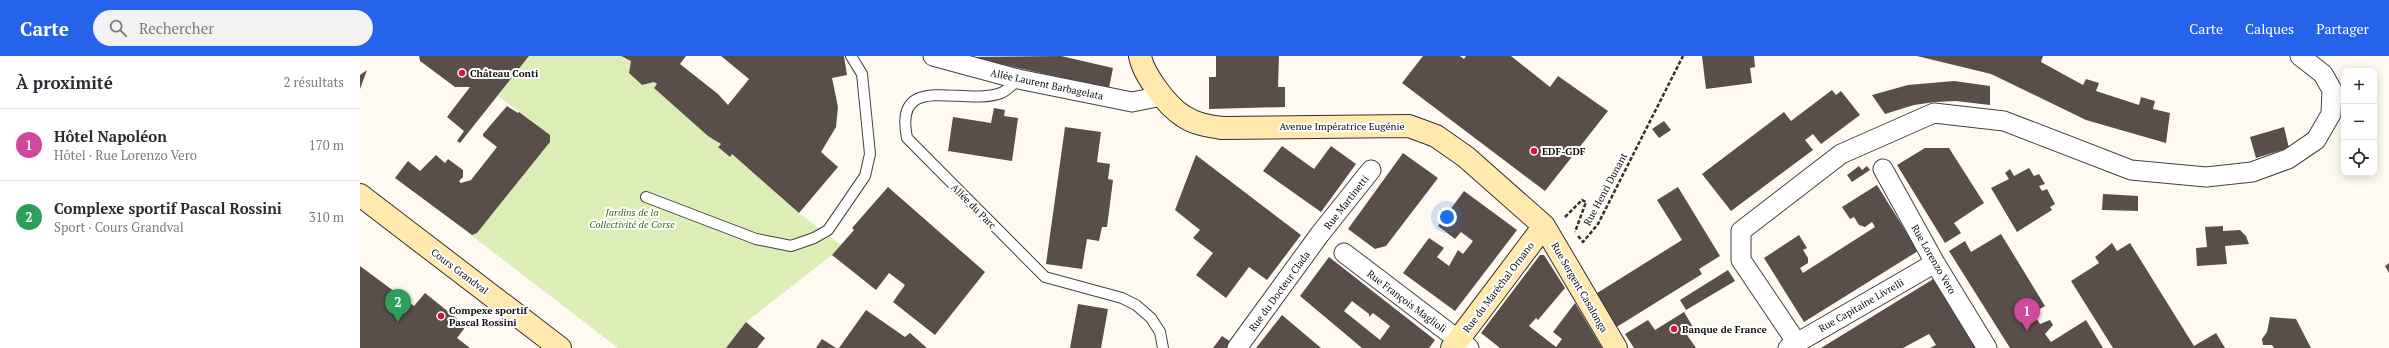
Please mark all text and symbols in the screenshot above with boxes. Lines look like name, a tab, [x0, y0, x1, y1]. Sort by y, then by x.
search box	[93, 10, 373, 46]
text: Carte	[20, 16, 69, 41]
icon: search	[107, 17, 129, 39]
text: Rechercher	[139, 18, 214, 38]
text: Carte	[2189, 19, 2223, 38]
text: Calques	[2245, 19, 2294, 38]
text: Partager	[2316, 19, 2369, 38]
street label: Allée Laurent Barbagelata	[989, 66, 1105, 103]
place label: Château Conti	[470, 67, 539, 80]
marker: Château Conti	[457, 68, 467, 78]
map controls	[2341, 68, 2377, 176]
button: +	[2341, 68, 2377, 104]
text: À proximité	[16, 71, 113, 94]
text: 2 résultats	[284, 73, 344, 91]
button: −	[2341, 104, 2377, 140]
street label: Avenue Impératrice Eugénie	[1279, 120, 1405, 133]
text: Hôtel Napoléon	[54, 126, 167, 146]
text: 1	[25, 136, 33, 154]
text: 170 m	[309, 136, 344, 154]
button: locate	[2341, 140, 2377, 176]
place label: EDF-GDF	[1542, 145, 1586, 158]
text: Hôtel · Rue Lorenzo Vero	[54, 146, 197, 164]
marker: EDF-GDF	[1529, 146, 1539, 156]
street label: Rue Henri Dunant	[1581, 150, 1630, 228]
street label: Rue Martinetti	[1321, 173, 1372, 232]
street label: Allée du Parc	[948, 181, 999, 232]
text: Complexe sportif Pascal Rossini	[54, 198, 282, 218]
park label: Jardins de la Collectivité de Corse	[589, 206, 675, 231]
your location	[1437, 207, 1457, 227]
text: 2	[25, 208, 33, 226]
text: 310 m	[309, 208, 344, 226]
text: Sport · Cours Grandval	[54, 218, 184, 236]
street label: Rue Lorenzo Vero	[1908, 222, 1959, 297]
street label: Rue du Maréchal Ornano	[1460, 239, 1537, 335]
street label: Rue Sergent Casalonga	[1548, 240, 1611, 335]
street label: Cours Grandval	[428, 246, 491, 297]
street label: Rue du Docteur Clada	[1246, 248, 1313, 334]
street label: Rue François Maglioli	[1364, 267, 1449, 336]
street label: Rue Capitaine Livrelli	[1816, 276, 1906, 335]
pin: 2	[385, 289, 411, 322]
pin: 1	[2014, 298, 2040, 331]
place label: Compexe sportif Pascal Rossini	[449, 304, 528, 329]
marker: Compexe sportif Pascal Rossini	[436, 311, 446, 321]
place label: Banque de France	[1682, 323, 1767, 336]
marker: Banque de France	[1669, 324, 1679, 334]

